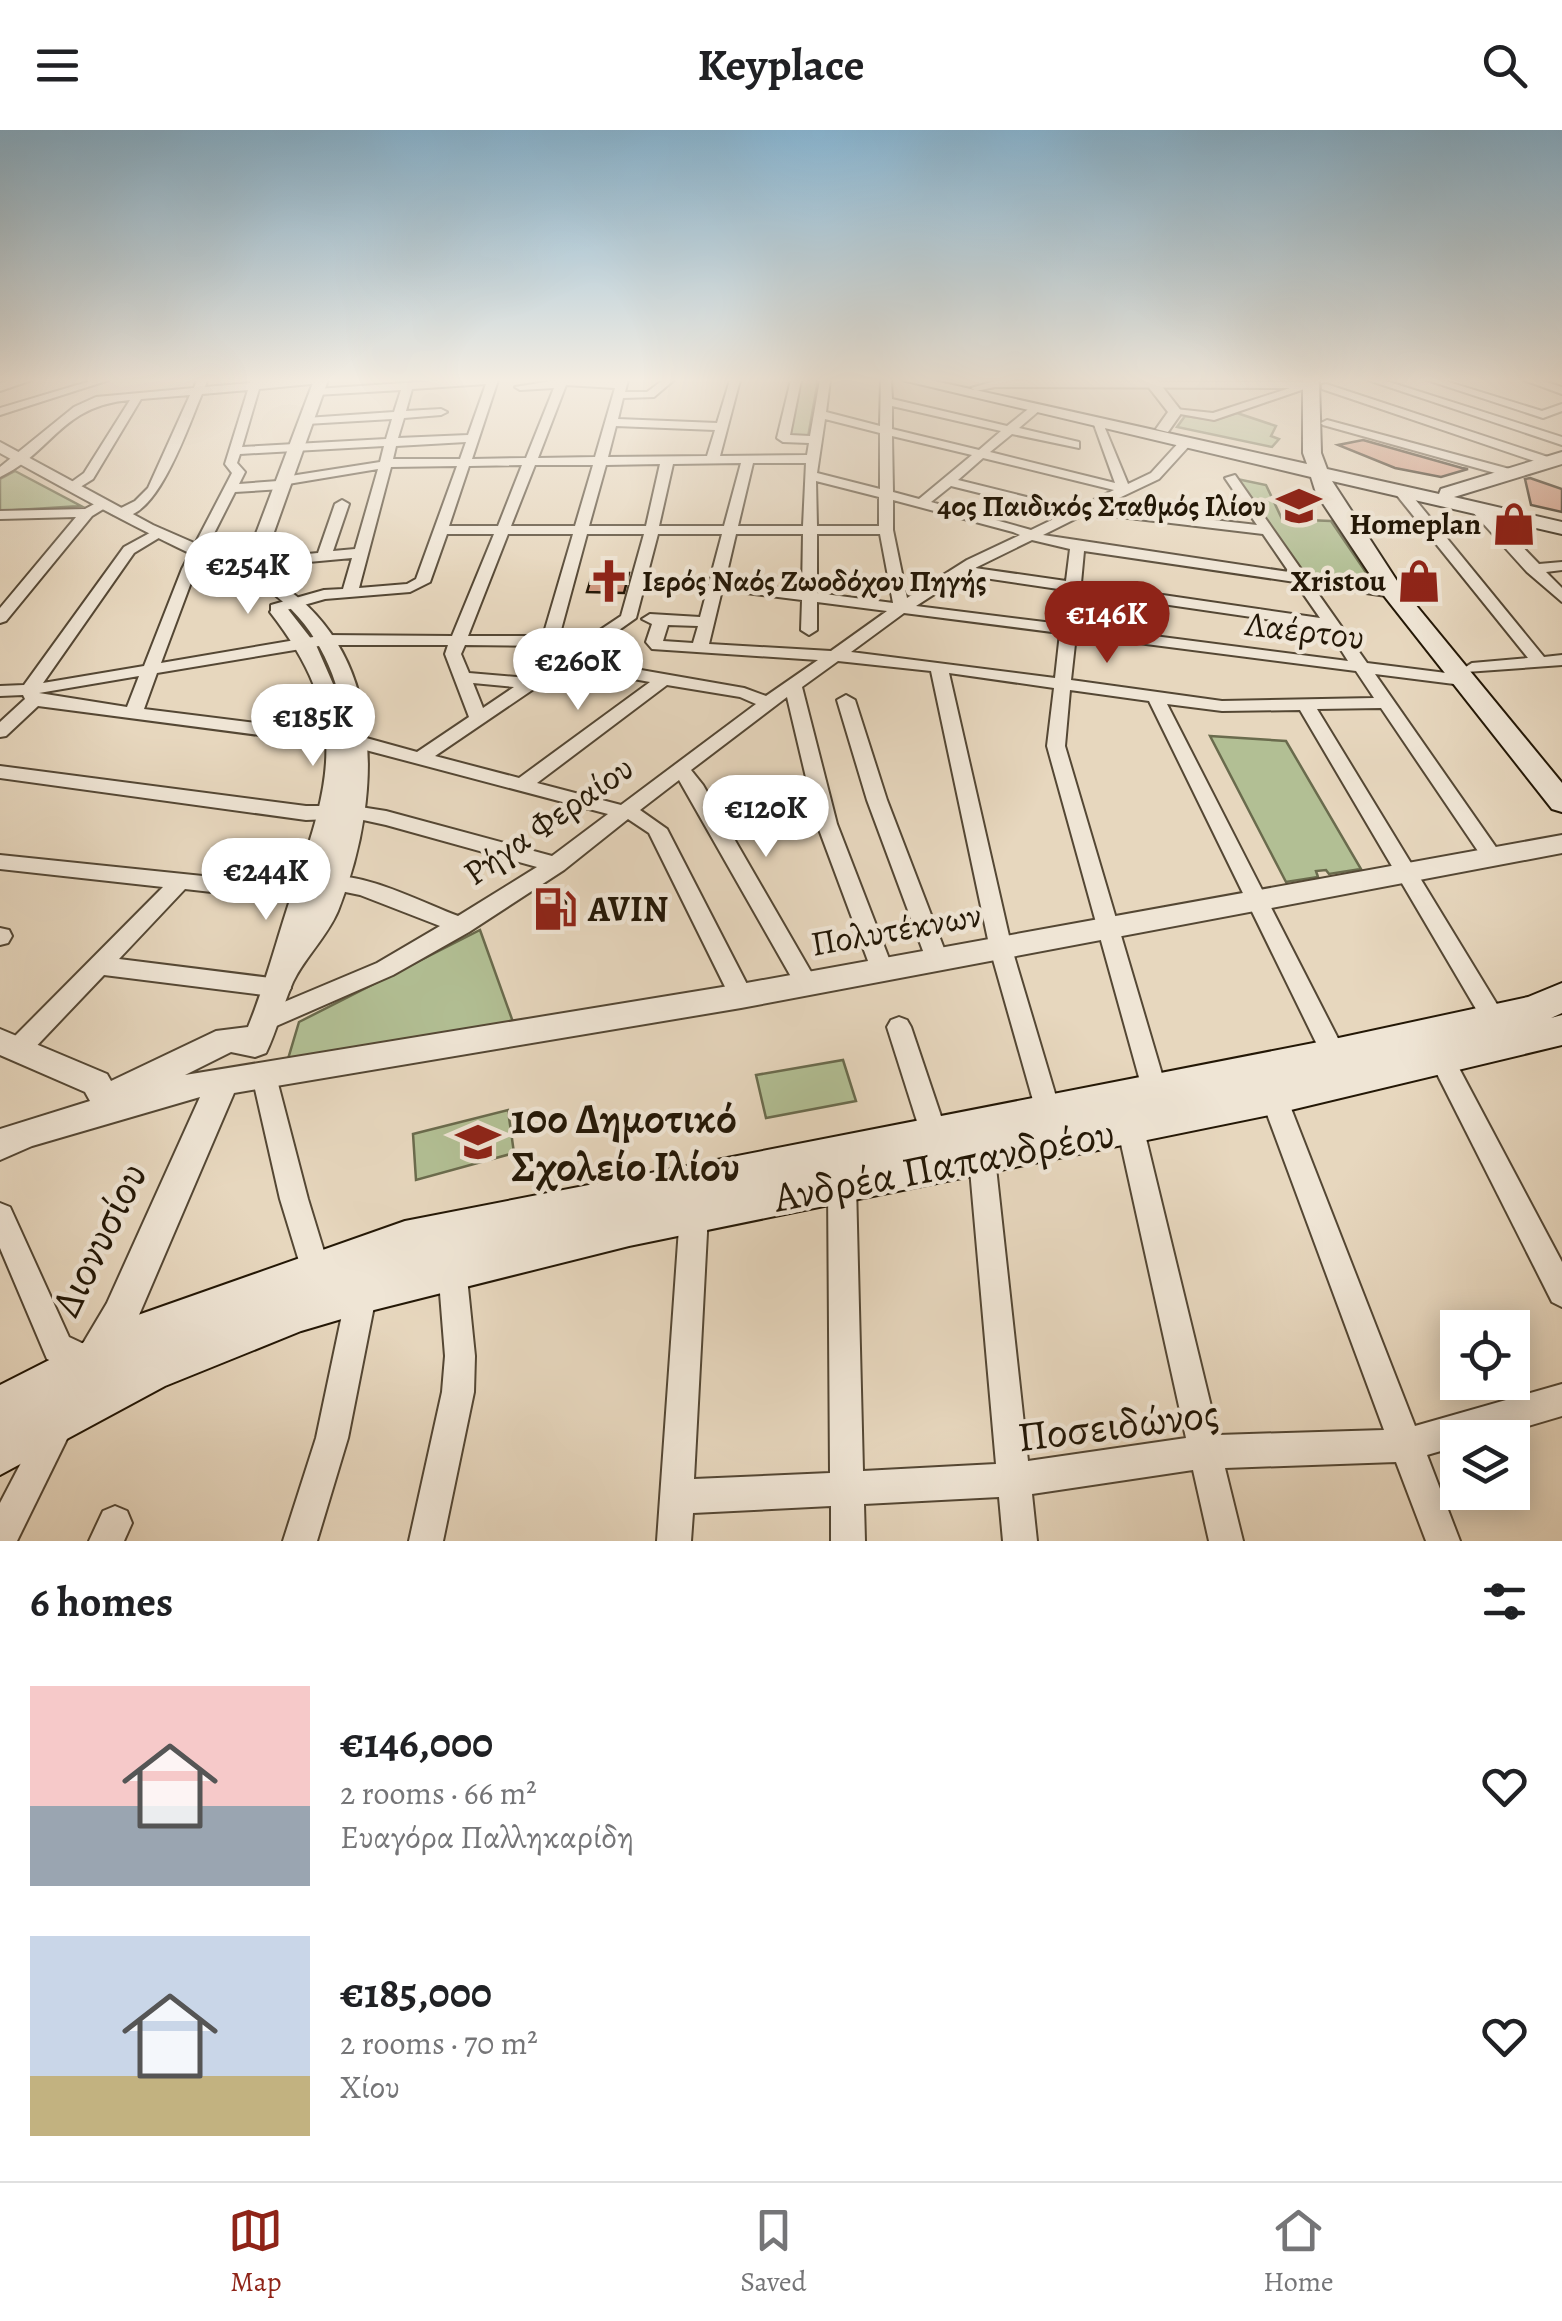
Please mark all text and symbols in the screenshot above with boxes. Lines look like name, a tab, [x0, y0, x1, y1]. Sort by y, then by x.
text: Keyplace	[698, 34, 864, 96]
icon: menu	[30, 38, 85, 93]
icon: search	[1477, 38, 1532, 93]
school or university icon: 4ος Παιδικός Σταθμός Ιλίου	[1275, 482, 1323, 530]
place label: 4ος Παιδικός Σταθμός Ιλίου	[937, 486, 1266, 526]
shop icon: Homeplan	[1490, 500, 1538, 548]
place label: Homeplan	[1349, 504, 1481, 544]
pin: €254K	[178, 532, 318, 617]
text: €254K	[206, 542, 290, 586]
church icon: Ιερός Ναός Ζωοδόχου Πηγής	[585, 557, 633, 605]
shop icon: Xristou	[1395, 557, 1443, 605]
place label: Ιερός Ναός Ζωοδόχου Πηγής	[642, 561, 987, 601]
place label: Xristou	[1291, 561, 1387, 601]
pin: €146K	[1037, 581, 1177, 666]
text: €146K	[1067, 591, 1147, 635]
street label: Λαέρτου	[1242, 599, 1367, 661]
pin: €260K	[508, 628, 648, 713]
text: €260K	[535, 638, 621, 682]
pin: €185K	[243, 684, 383, 769]
text: €185K	[273, 694, 353, 738]
street label: Ρήγα Φεραίου	[453, 744, 643, 896]
pin: €120K	[696, 775, 836, 860]
text: €120K	[725, 785, 807, 829]
pin: €244K	[196, 838, 336, 923]
text: €244K	[224, 848, 308, 892]
fuel station icon: AVIN	[531, 885, 579, 933]
place label: AVIN	[587, 885, 668, 933]
street label: Πολυτέκνων	[807, 890, 985, 968]
place label: 10ο Δημοτικό Σχολείο Ιλίου	[511, 1090, 740, 1195]
street label: Ανδρέα Παπανδρέου	[768, 1104, 1119, 1226]
school or university icon: 10ο Δημοτικό Σχολείο Ιλίου	[454, 1118, 502, 1166]
street label: Διονυσίου	[37, 1153, 160, 1326]
map controls	[1440, 1310, 1530, 1510]
button: locate	[1440, 1310, 1530, 1400]
street label: Ποσειδώνος	[1014, 1384, 1222, 1465]
button: layers	[1440, 1420, 1530, 1510]
text: 6 homes	[30, 1573, 173, 1630]
icon: filters	[1477, 1574, 1532, 1629]
text: €146,000	[340, 1714, 493, 1771]
icon: home	[110, 1726, 230, 1846]
icon: heart	[1477, 1759, 1532, 1814]
text: 2 rooms · 66 m²	[340, 1771, 537, 1815]
text: Ευαγόρα Παλληκαρίδη	[340, 1815, 634, 1859]
text: €185,000	[340, 1964, 492, 2021]
icon: home	[110, 1976, 230, 2096]
icon: heart	[1477, 2009, 1532, 2064]
text: 2 rooms · 70 m²	[340, 2021, 538, 2065]
text: Χίου	[340, 2065, 400, 2109]
tab: Map	[228, 2203, 283, 2301]
tab: Saved	[740, 2203, 807, 2301]
tab: Home	[1263, 2203, 1334, 2301]

